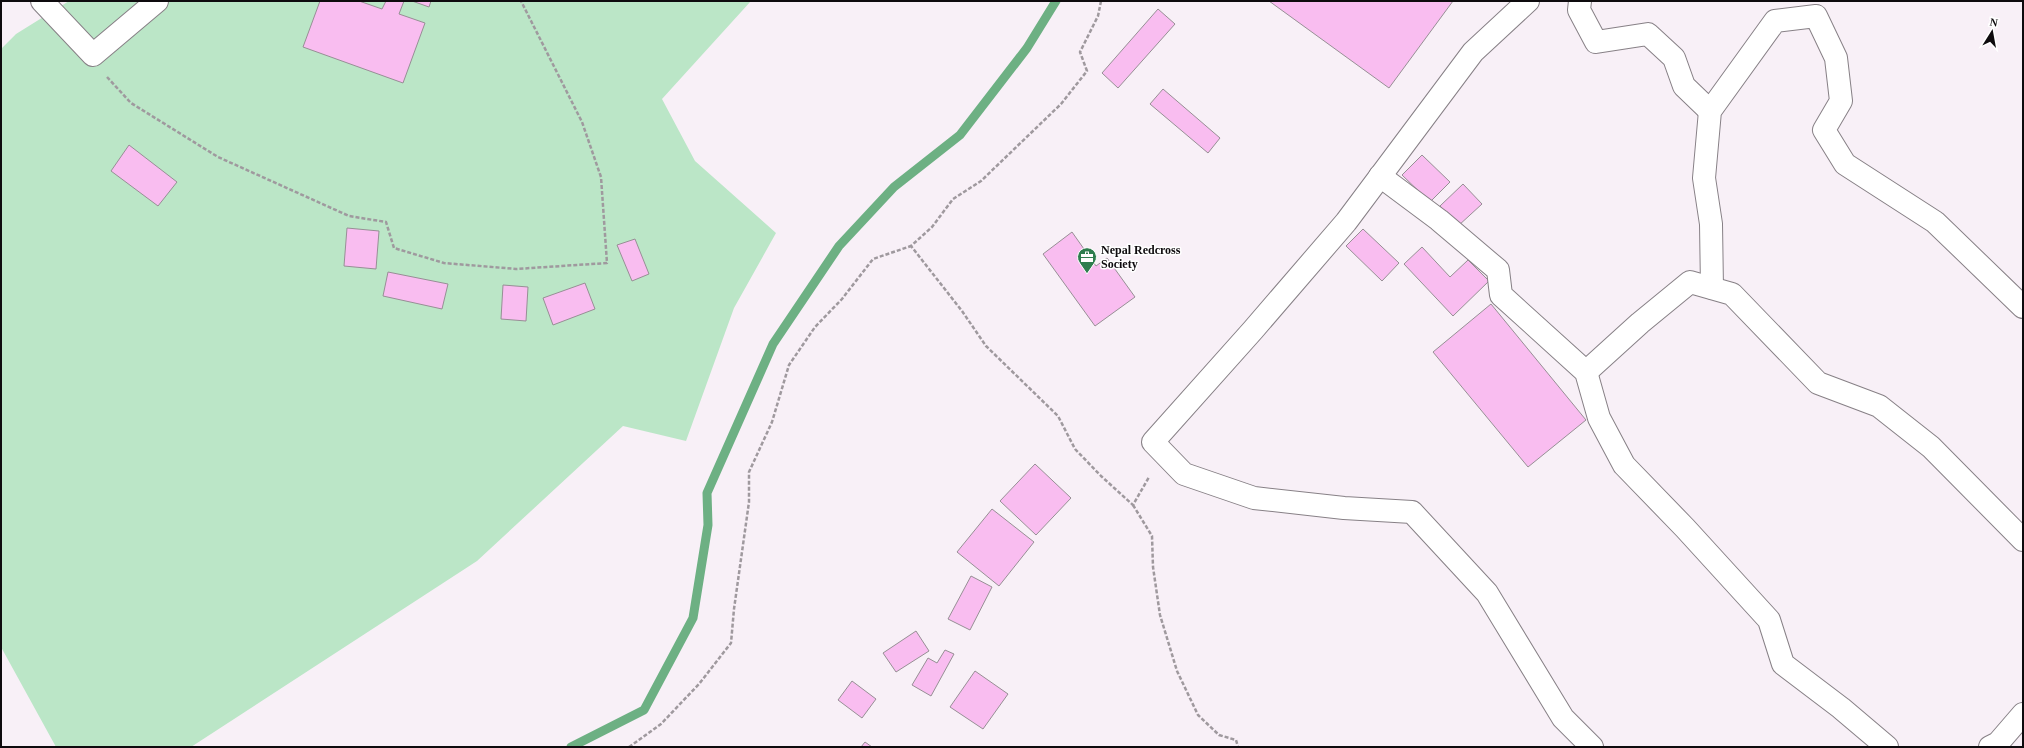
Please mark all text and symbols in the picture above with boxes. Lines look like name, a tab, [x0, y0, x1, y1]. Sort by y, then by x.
north arrow	[1972, 12, 2012, 52]
text: N	[1989, 16, 1999, 29]
place label: Nepal Redcross Society	[1101, 243, 1181, 271]
office icon: Nepal Redcross Society	[1076, 246, 1098, 274]

